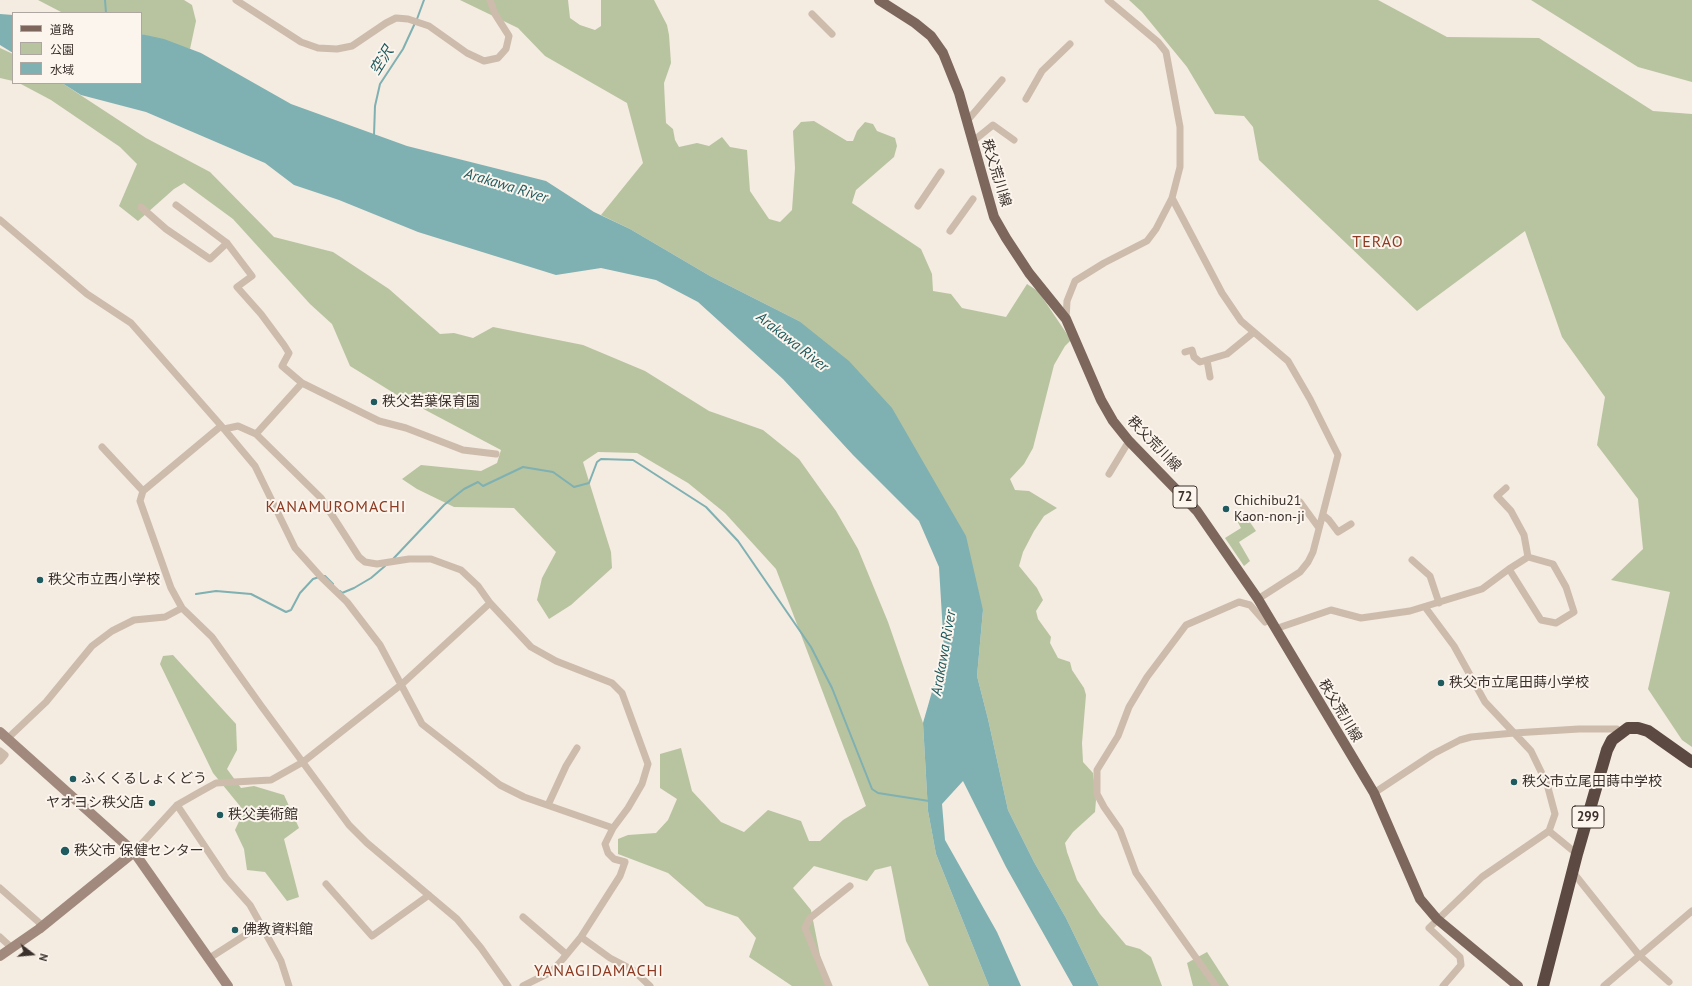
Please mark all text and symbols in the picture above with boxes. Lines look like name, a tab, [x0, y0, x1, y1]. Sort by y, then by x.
legend	[12, 12, 142, 84]
text: 道路	[50, 22, 74, 37]
text: 公園	[50, 42, 74, 57]
water label: 空沢	[366, 44, 398, 78]
text: 水域	[50, 62, 74, 77]
street label: 秩父荒川線	[978, 137, 1014, 209]
water label: Arakawa River	[462, 165, 550, 207]
district label: TERAO	[1352, 232, 1404, 252]
water label: Arakawa River	[752, 308, 832, 376]
place label: 秩父若葉保育園	[382, 394, 480, 410]
marker: 秩父若葉保育園	[369, 397, 379, 407]
street label: 秩父荒川線	[1124, 413, 1184, 475]
road number: 72	[1173, 486, 1197, 508]
place label: Chichibu21 Kaon-non-ji	[1234, 493, 1305, 526]
district label: KANAMUROMACHI	[266, 497, 406, 517]
marker: Chichibu21 Kaon-non-ji	[1221, 504, 1231, 514]
place label: 秩父市立西小学校	[48, 572, 160, 588]
marker: 秩父市立西小学校	[35, 575, 45, 585]
water label: Arakawa River	[928, 609, 960, 697]
place label: 秩父市立尾田蒔小学校	[1449, 675, 1589, 691]
street label: 秩父荒川線	[1315, 677, 1365, 745]
marker: 秩父市立尾田蒔小学校	[1436, 678, 1446, 688]
place label: ふくくるしょくどう	[81, 771, 207, 787]
marker: ふくくるしょくどう	[68, 774, 78, 784]
place label: 秩父市立尾田蒔中学校	[1522, 774, 1662, 790]
marker: 秩父市立尾田蒔中学校	[1509, 777, 1519, 787]
place label: ヤオヨシ秩父店	[46, 795, 144, 811]
marker: ヤオヨシ秩父店	[147, 798, 157, 808]
road number: 299	[1572, 806, 1604, 828]
place label: 秩父美術館	[228, 807, 298, 823]
marker: 秩父美術館	[215, 810, 225, 820]
place label: 秩父市 保健センター	[74, 843, 204, 859]
marker: 秩父市 保健センター	[59, 845, 71, 857]
place label: 佛教資料館	[243, 922, 313, 938]
marker: 佛教資料館	[230, 925, 240, 935]
north arrow	[12, 934, 52, 974]
text: N	[36, 952, 51, 963]
district label: YANAGIDAMACHI	[534, 961, 664, 981]

